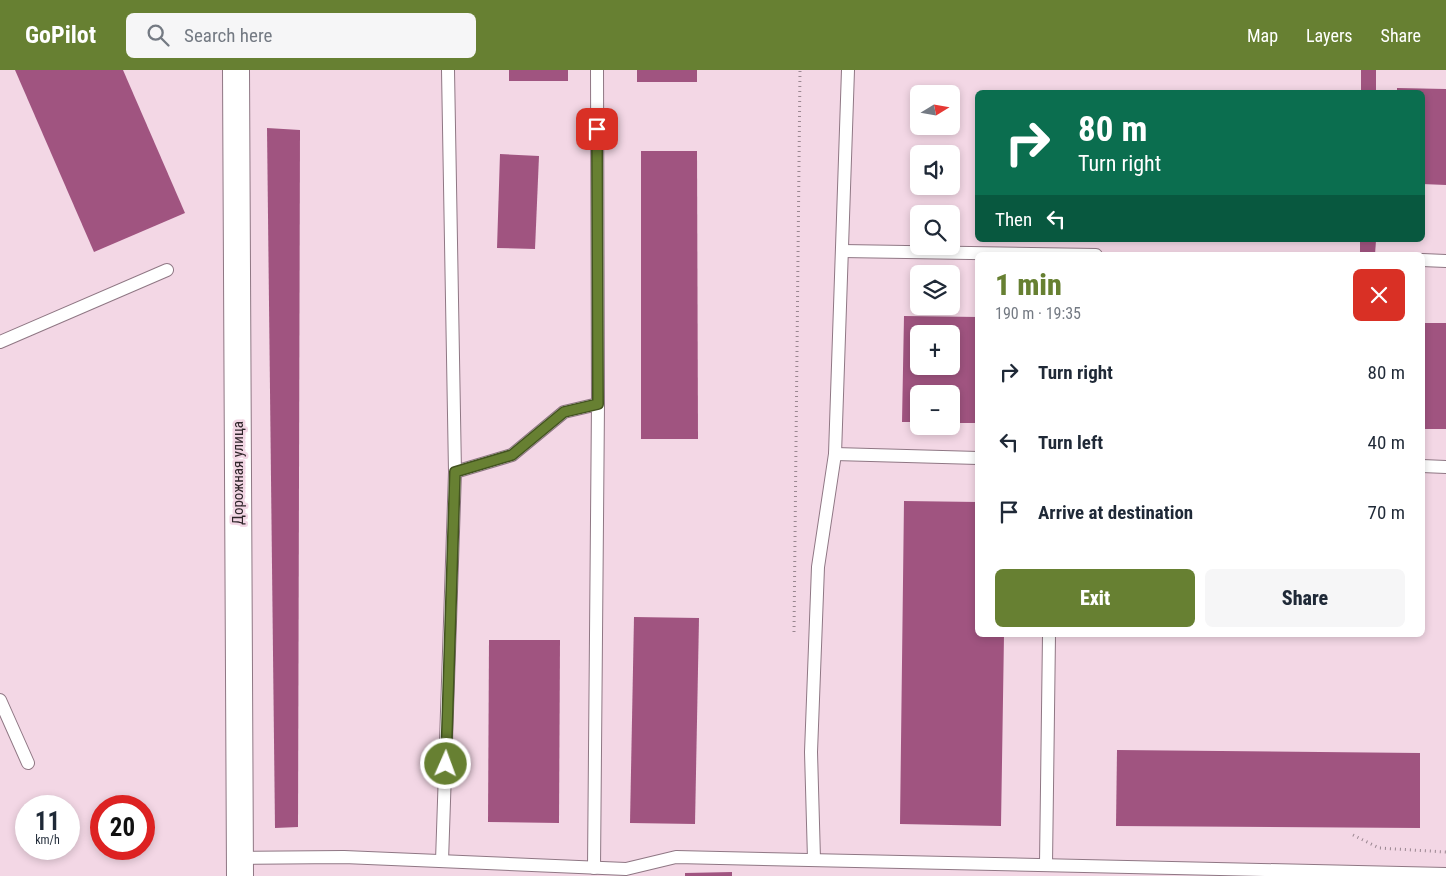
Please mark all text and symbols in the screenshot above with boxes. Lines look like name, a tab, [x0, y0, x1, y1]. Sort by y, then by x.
search box	[126, 13, 476, 58]
text: GoPilot	[25, 21, 96, 49]
icon: search	[144, 21, 172, 49]
text: Search here	[184, 24, 272, 47]
text: Map	[1247, 25, 1278, 46]
text: Layers	[1306, 25, 1353, 46]
text: Share	[1381, 25, 1421, 46]
north arrow	[910, 85, 960, 135]
map controls	[910, 85, 960, 435]
pin	[576, 108, 618, 150]
text: 80 m	[1078, 109, 1147, 150]
icon: right	[995, 110, 1060, 175]
icon: arrive	[583, 115, 611, 143]
button: sound	[910, 145, 960, 195]
text: Turn right	[1078, 151, 1161, 176]
button: search	[910, 205, 960, 255]
icon: left	[1042, 205, 1070, 233]
text: Then	[995, 208, 1032, 231]
button: layers	[910, 265, 960, 315]
text: 1 min	[995, 267, 1062, 302]
button: close	[1353, 269, 1405, 321]
text: 190 m · 19:35	[995, 304, 1081, 323]
button: +	[910, 325, 960, 375]
icon: right	[995, 358, 1023, 386]
text: Turn right	[1038, 361, 1113, 384]
text: 80 m	[1368, 361, 1405, 384]
button: −	[910, 385, 960, 435]
street label: Дорожная улица	[229, 421, 247, 525]
icon: left	[995, 428, 1023, 456]
text: Turn left	[1038, 431, 1103, 454]
text: 40 m	[1368, 431, 1405, 454]
icon: arrive	[995, 498, 1023, 526]
text: Arrive at destination	[1038, 501, 1193, 524]
text: 70 m	[1368, 501, 1405, 524]
button: Exit	[995, 569, 1195, 627]
button: Share	[1205, 569, 1405, 627]
position arrow	[419, 737, 471, 789]
speed limit sign: 20	[90, 795, 155, 860]
text: 11	[35, 807, 60, 836]
text: km/h	[35, 833, 60, 847]

